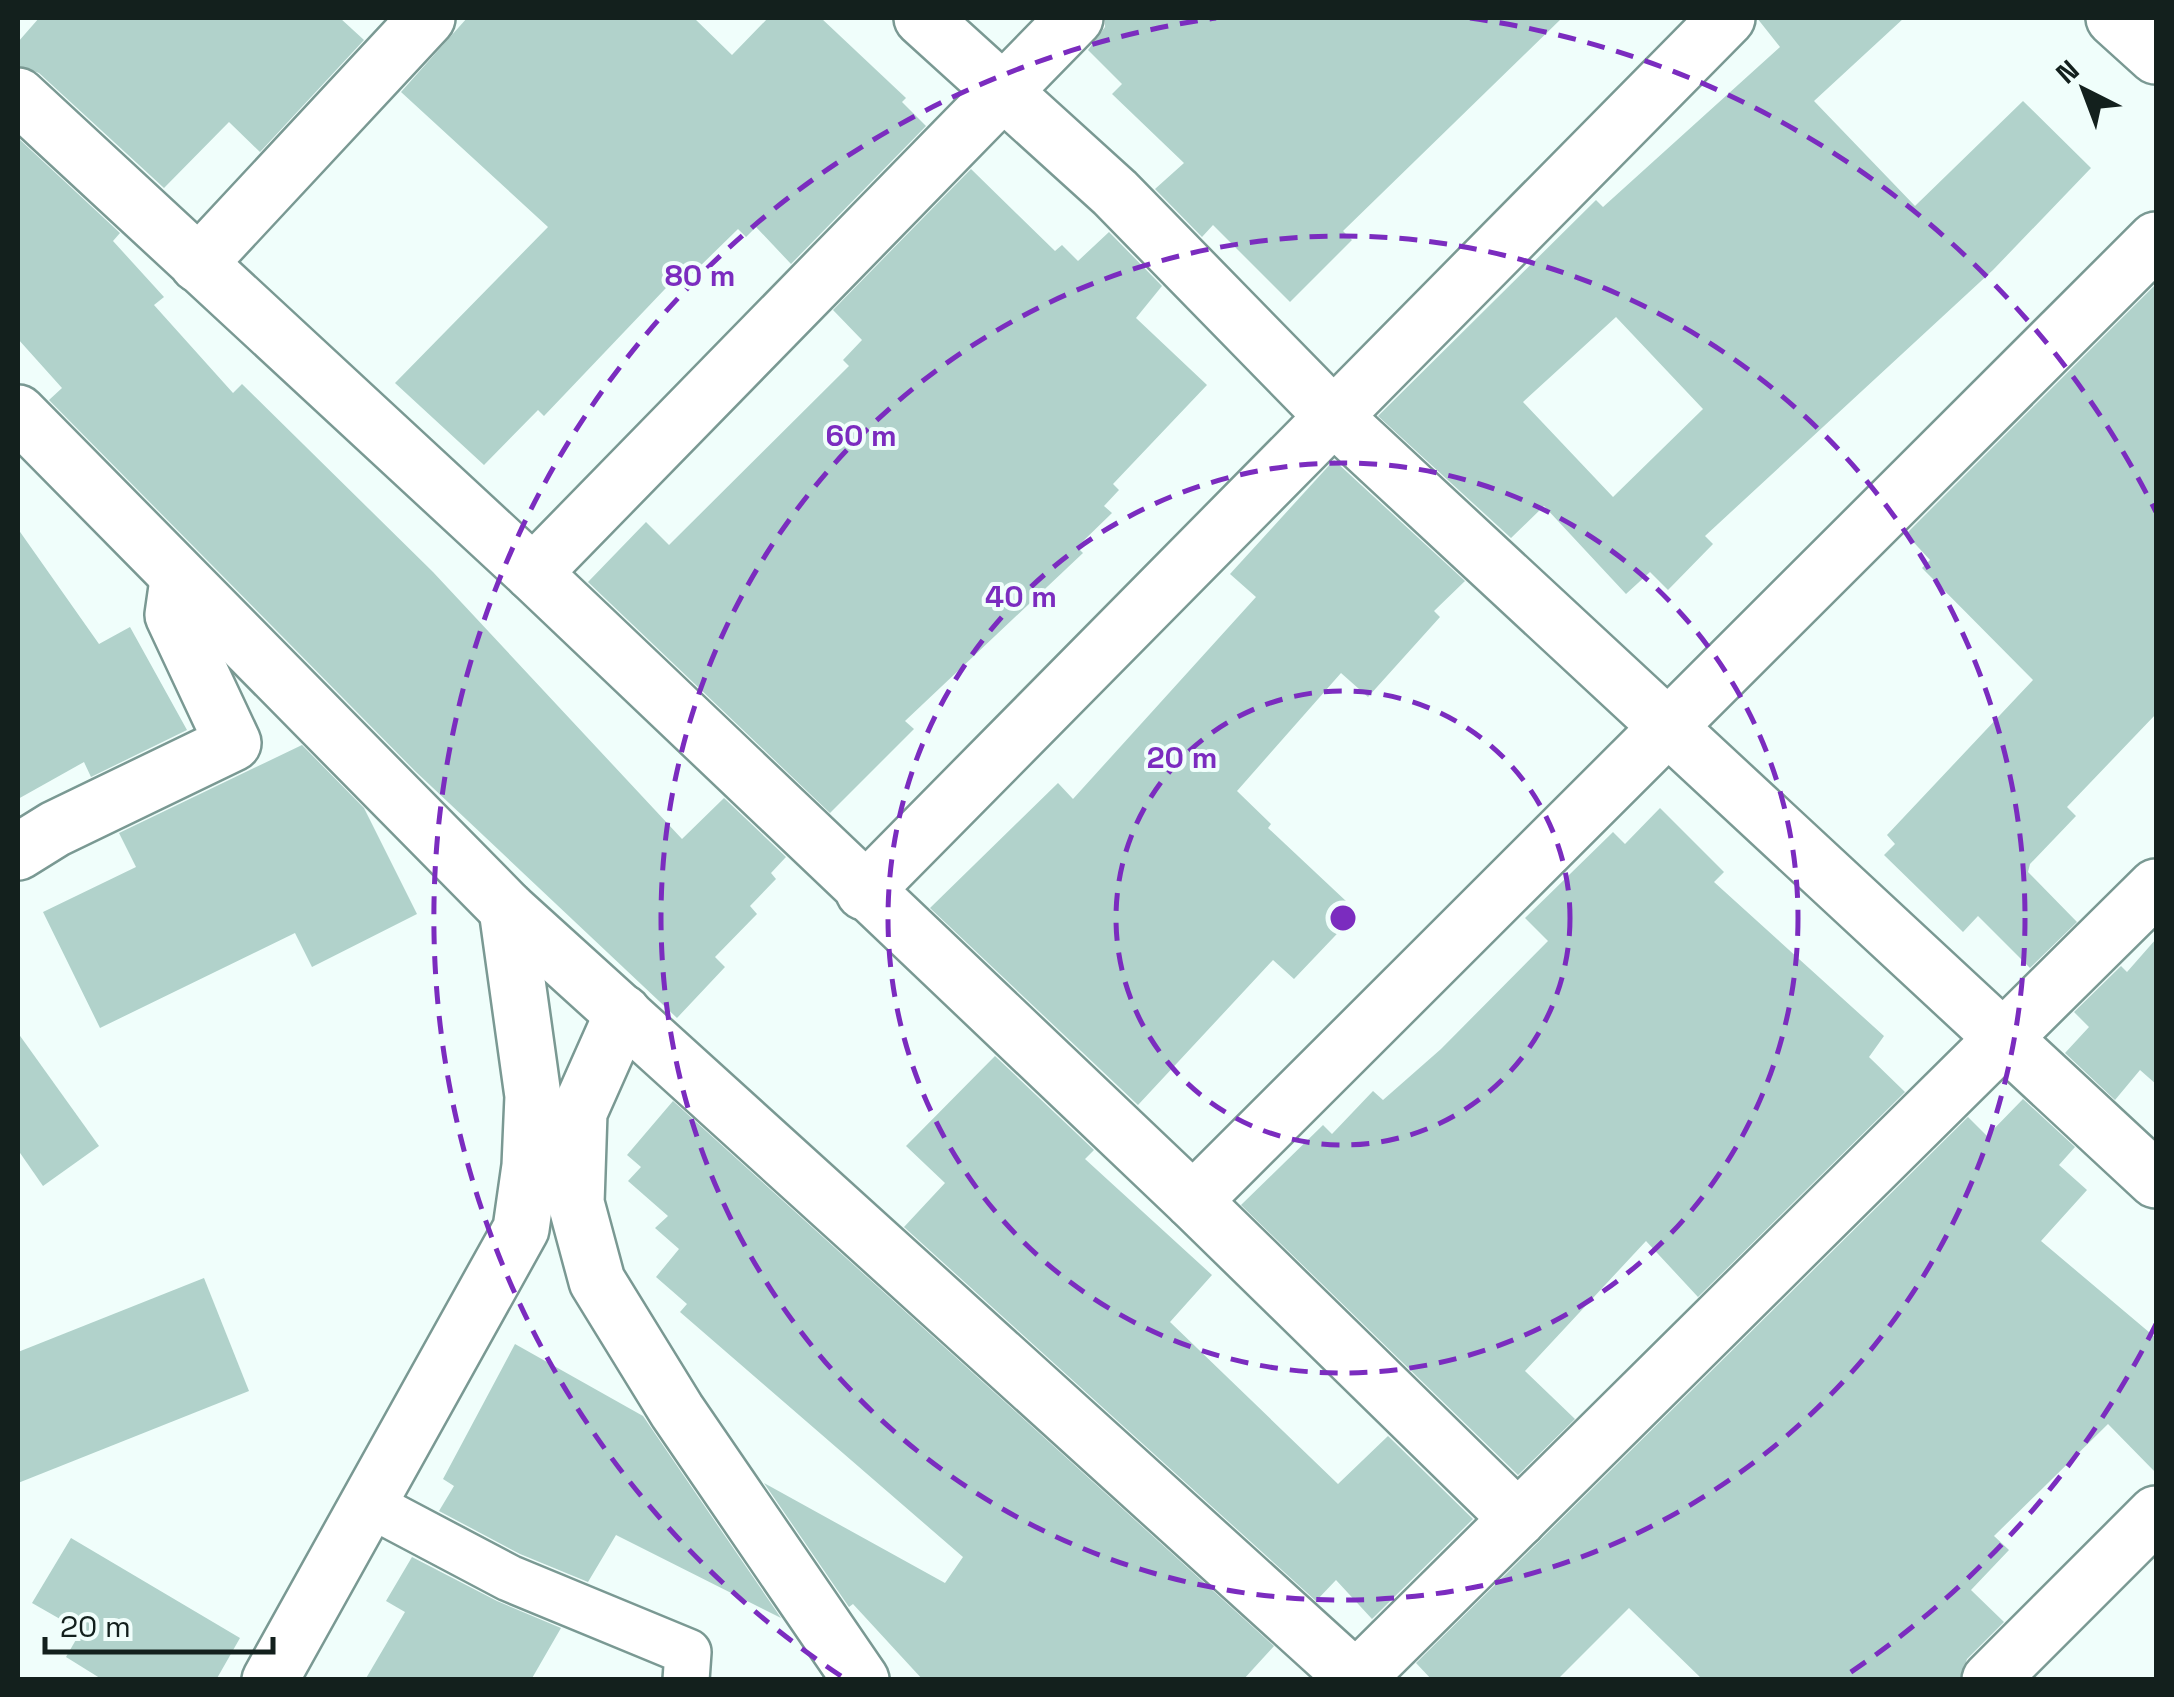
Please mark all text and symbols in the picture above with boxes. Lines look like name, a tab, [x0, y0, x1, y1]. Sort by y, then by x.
north arrow	[2034, 40, 2134, 140]
text: N	[2048, 52, 2086, 91]
text: 80 m	[665, 256, 735, 295]
text: 60 m	[825, 416, 897, 455]
text: 40 m	[985, 577, 1057, 616]
text: 20 m	[1147, 738, 1217, 777]
centre of rings	[1325, 900, 1361, 936]
scale bar	[45, 1592, 272, 1654]
text: 20 m	[60, 1607, 131, 1646]

